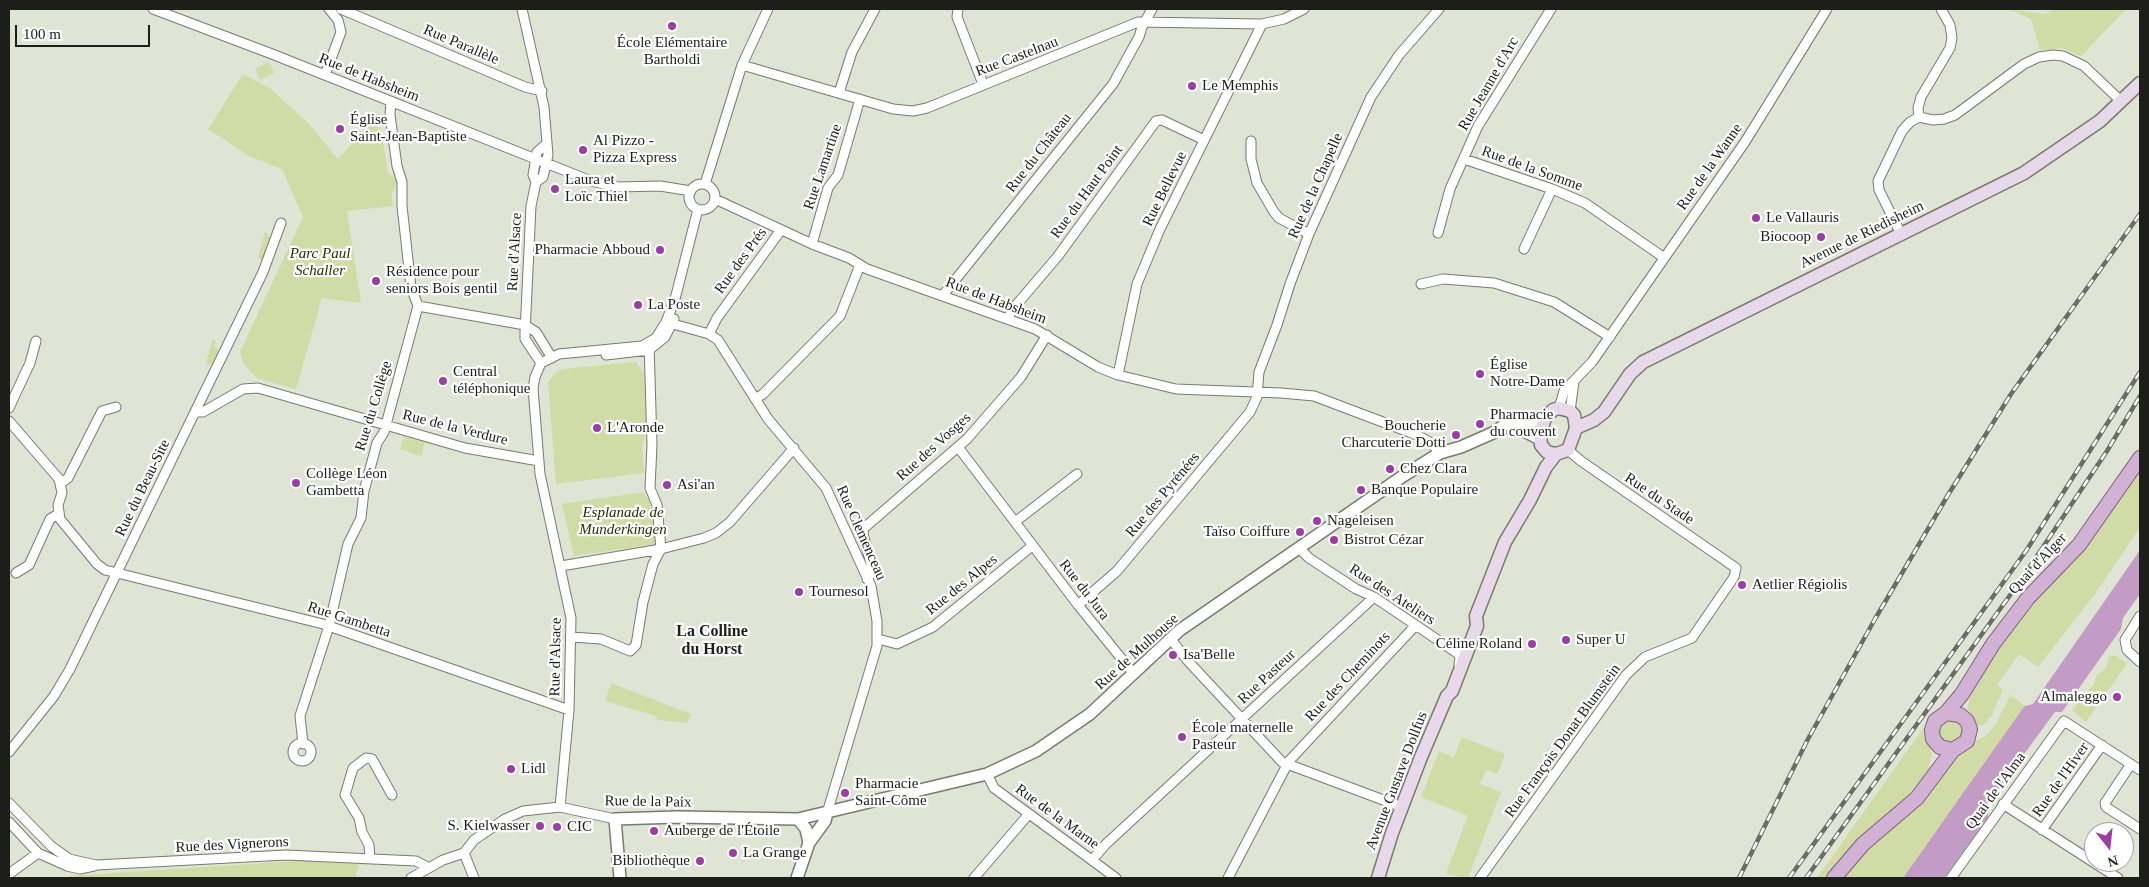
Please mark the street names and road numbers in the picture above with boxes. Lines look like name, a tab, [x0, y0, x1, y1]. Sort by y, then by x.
street label: Rue Parallèle	[420, 21, 502, 69]
street label: Rue Castelnau	[973, 33, 1061, 81]
street label: Rue Jeanne d'Arc	[1455, 34, 1523, 134]
street label: Rue de Habsheim	[316, 50, 422, 106]
street label: Rue du Château	[1002, 110, 1076, 196]
street label: Rue de la Wanne	[1673, 120, 1747, 214]
street label: Rue Lamartine	[800, 122, 846, 212]
street label: Rue de la Chapelle	[1285, 130, 1347, 242]
street label: Rue du Haut Point	[1047, 142, 1127, 242]
street label: Rue de la Somme	[1479, 142, 1585, 196]
street label: Rue Bellevue	[1139, 149, 1191, 229]
street label: Avenue de Riedisheim	[1797, 197, 1927, 273]
street label: Rue d'Alsace	[504, 212, 526, 292]
street label: Rue des Prés	[711, 224, 771, 298]
street label: Rue de Habsheim	[943, 273, 1049, 329]
street label: Rue du Collège	[352, 359, 396, 453]
street label: Rue de la Verdure	[400, 406, 510, 450]
street label: Rue des Vosges	[893, 409, 975, 485]
street label: Rue du Beau-Site	[112, 437, 174, 539]
street label: Rue des Pyrénées	[1122, 449, 1204, 541]
street label: Rue du Stade	[1621, 469, 1697, 529]
street label: Rue Clemenceau	[832, 483, 890, 583]
street label: Quai d'Alger	[2005, 530, 2071, 598]
street label: Rue des Alpes	[923, 551, 1001, 619]
street label: Rue du Jura	[1055, 556, 1113, 624]
street label: Rue des Ateliers	[1346, 560, 1438, 630]
street label: Rue Gambetta	[305, 598, 393, 642]
street label: Rue de Mulhouse	[1092, 610, 1182, 694]
street label: Rue d'Alsace	[546, 617, 566, 697]
street label: Rue des Cheminots	[1302, 628, 1394, 726]
street label: Rue Pasteur	[1235, 646, 1299, 708]
street label: Rue François Donat Blumstein	[1501, 661, 1625, 821]
street label: Avenue Gustave Dollfus	[1362, 709, 1432, 853]
street label: Rue de l'Hiver	[2029, 739, 2093, 821]
street label: Quai de l'Alma	[1962, 749, 2030, 833]
street label: Rue de la Marne	[1011, 780, 1103, 854]
street label: Rue de la Paix	[604, 792, 692, 812]
street label: Rue des Vignerons	[175, 833, 289, 857]

